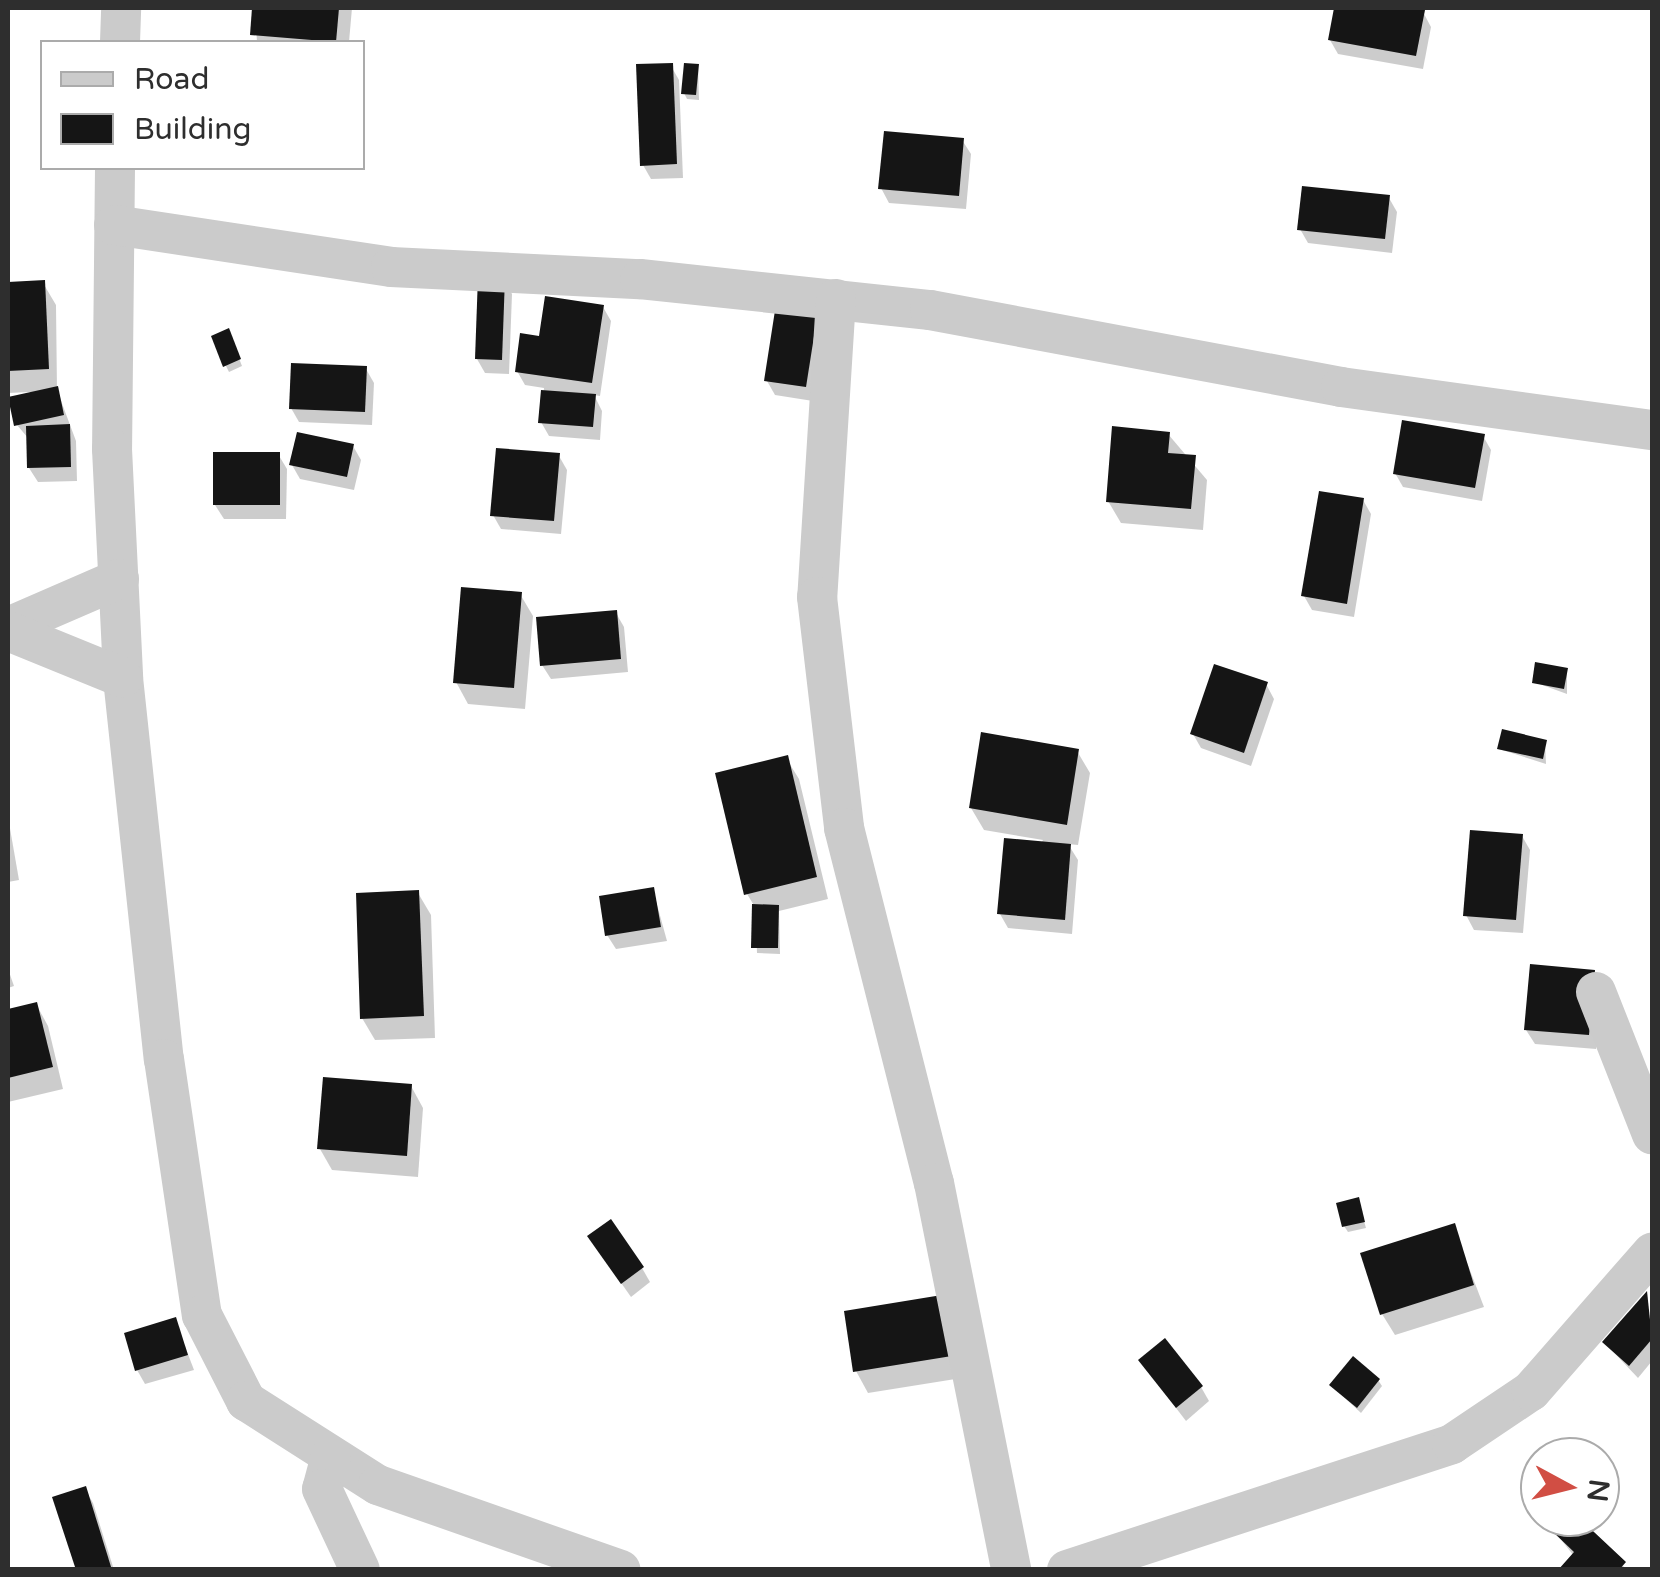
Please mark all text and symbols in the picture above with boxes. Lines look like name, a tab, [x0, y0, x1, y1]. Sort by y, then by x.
legend	[40, 40, 365, 170]
text: Road	[134, 61, 209, 98]
text: Building	[134, 111, 251, 148]
north arrow	[1520, 1437, 1620, 1537]
text: N	[1580, 1477, 1616, 1504]

